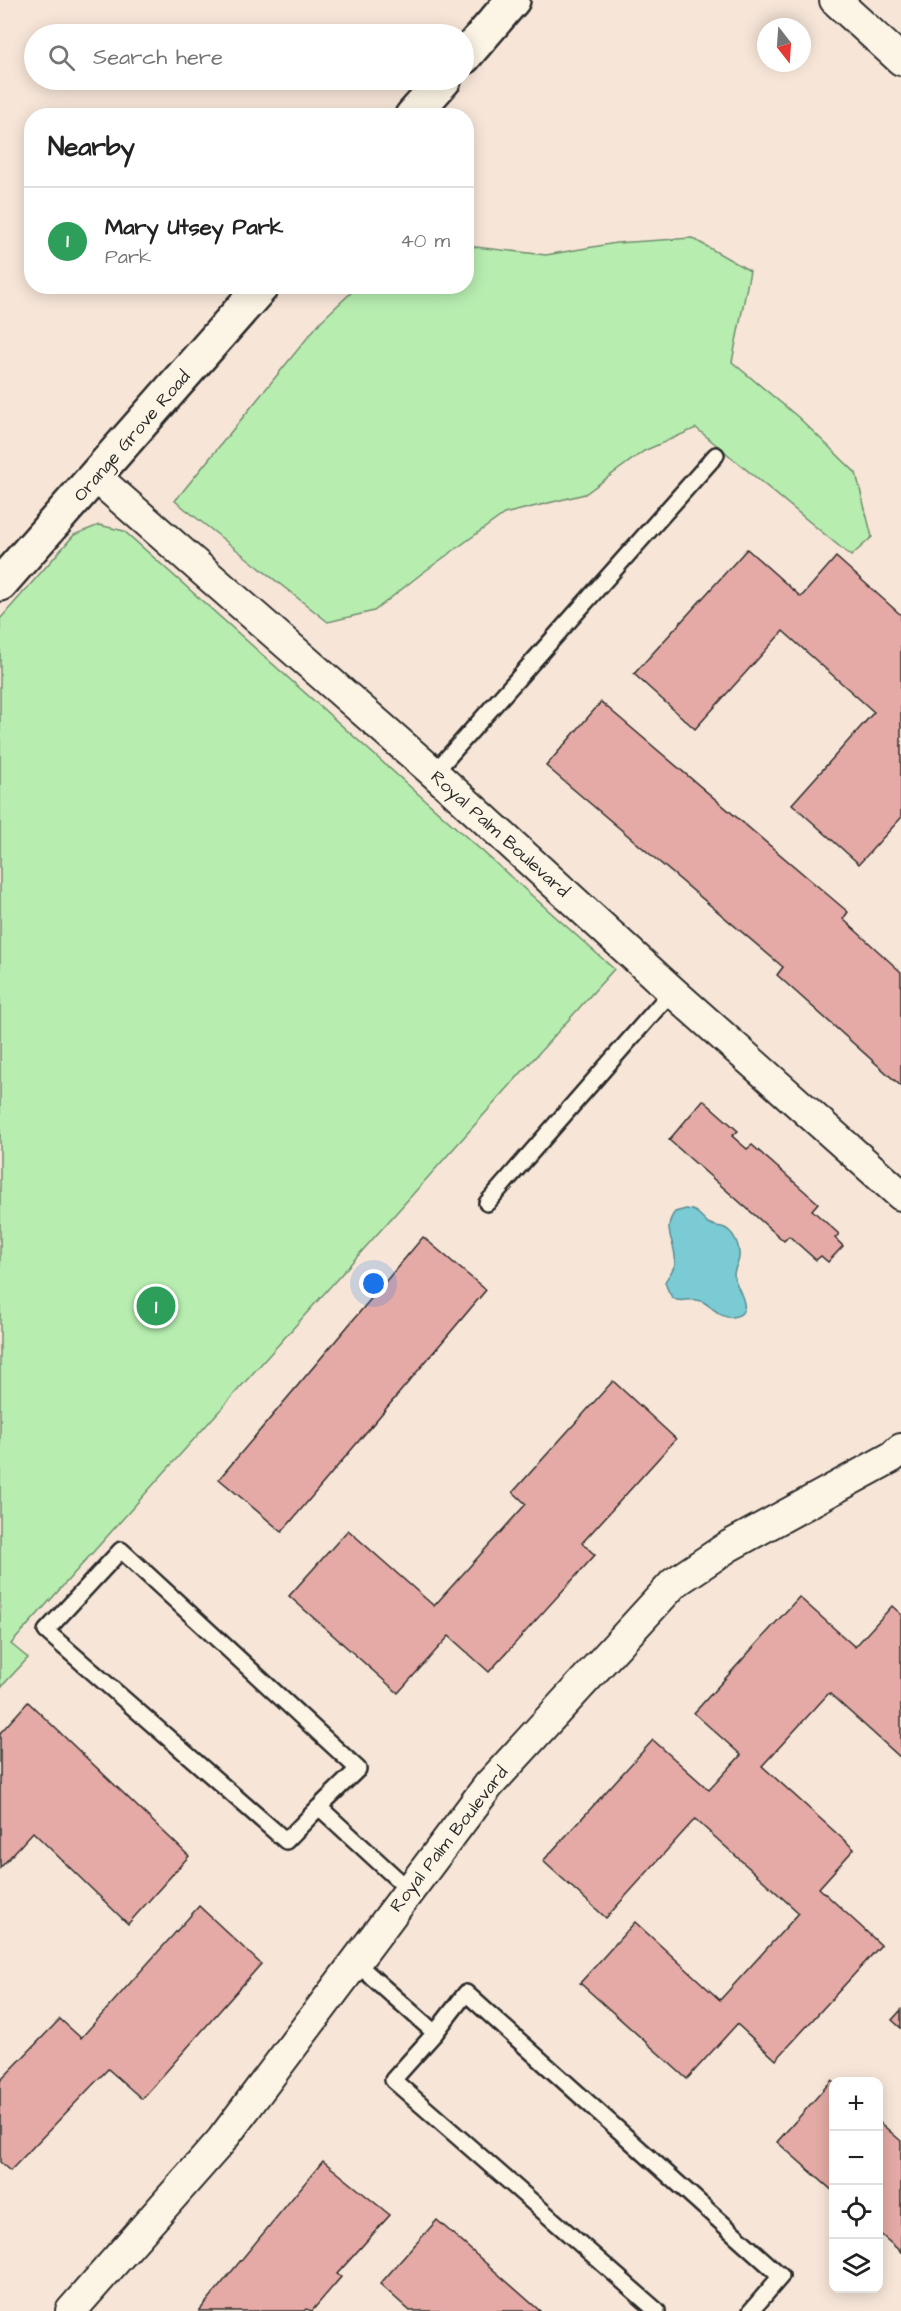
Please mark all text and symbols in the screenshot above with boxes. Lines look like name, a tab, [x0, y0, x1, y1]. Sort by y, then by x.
north arrow	[757, 18, 811, 72]
search box	[24, 24, 474, 90]
icon: search	[45, 41, 78, 74]
text: Search here	[93, 42, 223, 73]
text: Nearby	[48, 129, 135, 165]
text: Mary Utsey Park	[105, 212, 283, 243]
text: 1	[66, 227, 69, 255]
text: 40 m	[400, 227, 450, 255]
text: Park	[105, 243, 151, 271]
street label: Orange Grove Road	[68, 365, 197, 508]
street label: Royal Palm Boulevard	[424, 765, 575, 904]
your location	[359, 1269, 388, 1298]
pin: 1	[136, 1284, 176, 1328]
street label: Royal Palm Boulevard	[384, 1761, 515, 1918]
map controls	[829, 2077, 883, 2293]
button: +	[829, 2077, 883, 2131]
button: −	[829, 2131, 883, 2185]
button: locate	[829, 2185, 883, 2239]
button: layers	[829, 2239, 883, 2293]

